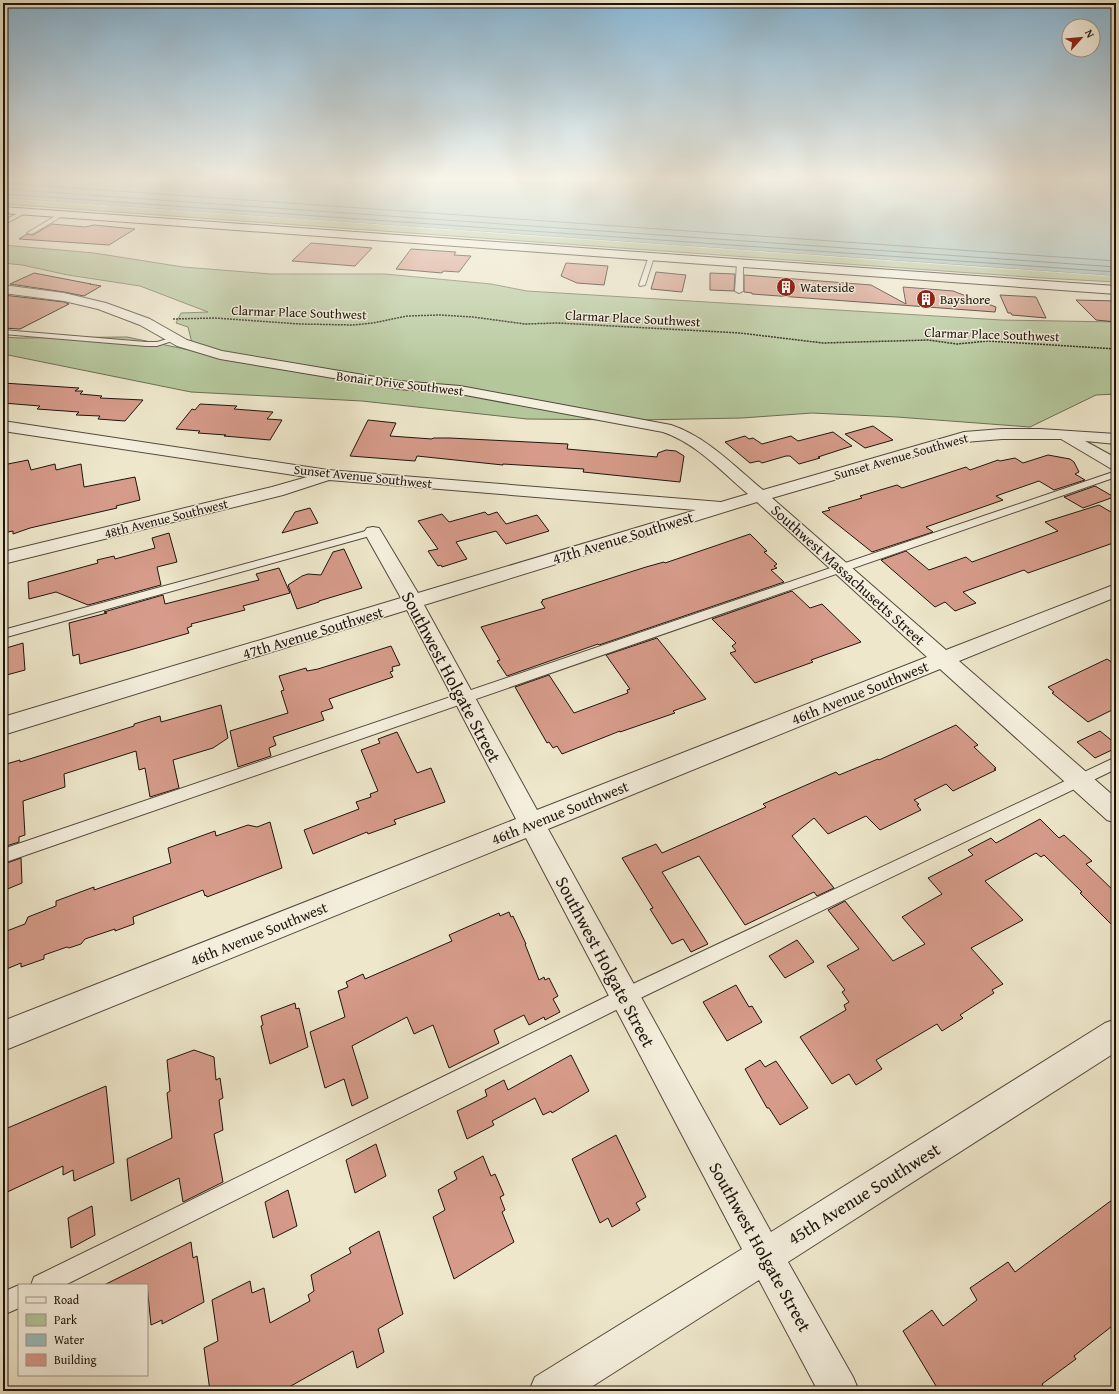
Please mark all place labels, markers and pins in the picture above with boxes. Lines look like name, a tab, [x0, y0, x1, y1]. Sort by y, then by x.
building icon: Waterside	[775, 276, 797, 298]
place label: Waterside	[800, 278, 855, 297]
building icon: Bayshore	[915, 288, 937, 310]
place label: Bayshore	[940, 290, 990, 309]

